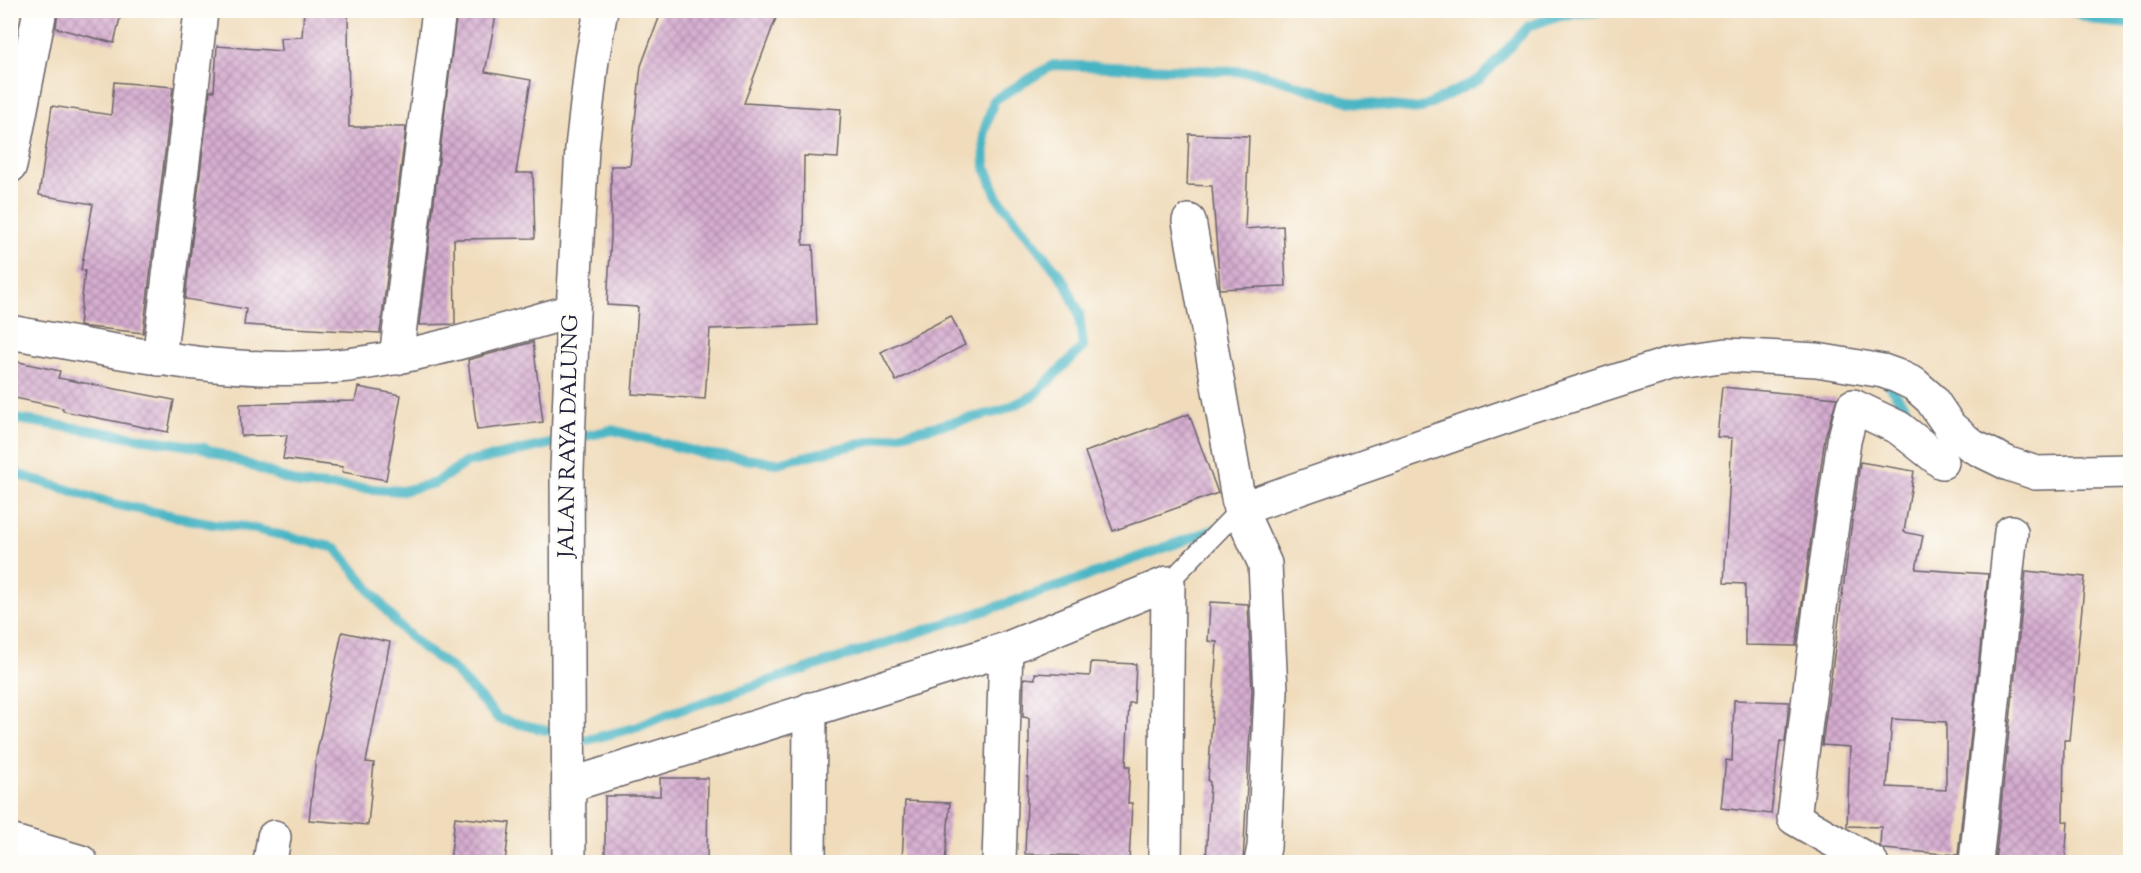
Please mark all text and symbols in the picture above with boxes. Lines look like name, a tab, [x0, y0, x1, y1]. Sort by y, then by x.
street label: JALAN RAYA DALUNG	[552, 314, 588, 559]

